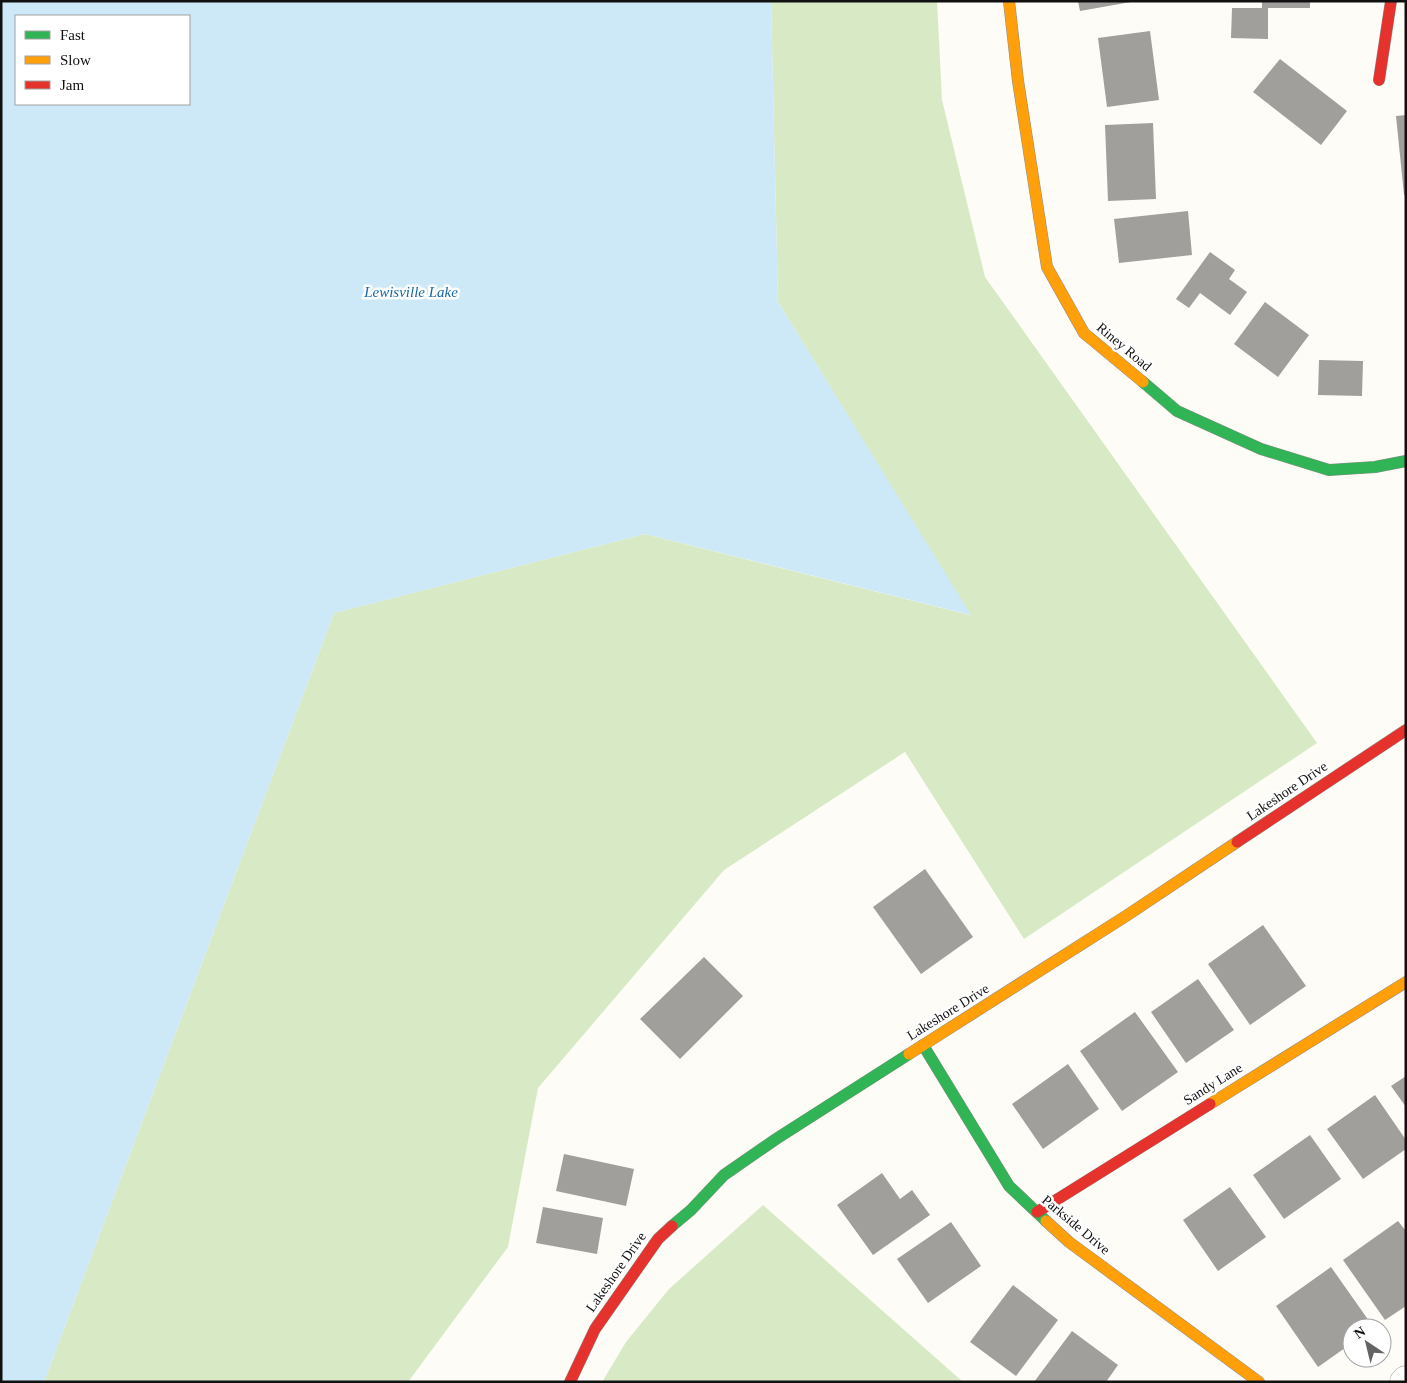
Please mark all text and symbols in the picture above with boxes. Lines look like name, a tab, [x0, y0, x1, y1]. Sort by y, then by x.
legend	[15, 15, 190, 105]
text: Fast	[60, 27, 86, 43]
text: Slow	[60, 52, 91, 68]
text: Jam	[60, 77, 84, 93]
water label: Lewisville Lake	[363, 284, 458, 300]
street label: Riney Road	[1094, 320, 1154, 374]
street label: Lakeshore Drive	[1244, 759, 1330, 823]
street label: Lakeshore Drive	[904, 981, 992, 1043]
street label: Sandy Lane	[1181, 1060, 1245, 1108]
street label: Parkside Drive	[1039, 1192, 1113, 1258]
street label: Lakeshore Drive	[583, 1229, 649, 1315]
north arrow	[1342, 1318, 1392, 1368]
text: N	[1351, 1324, 1368, 1342]

